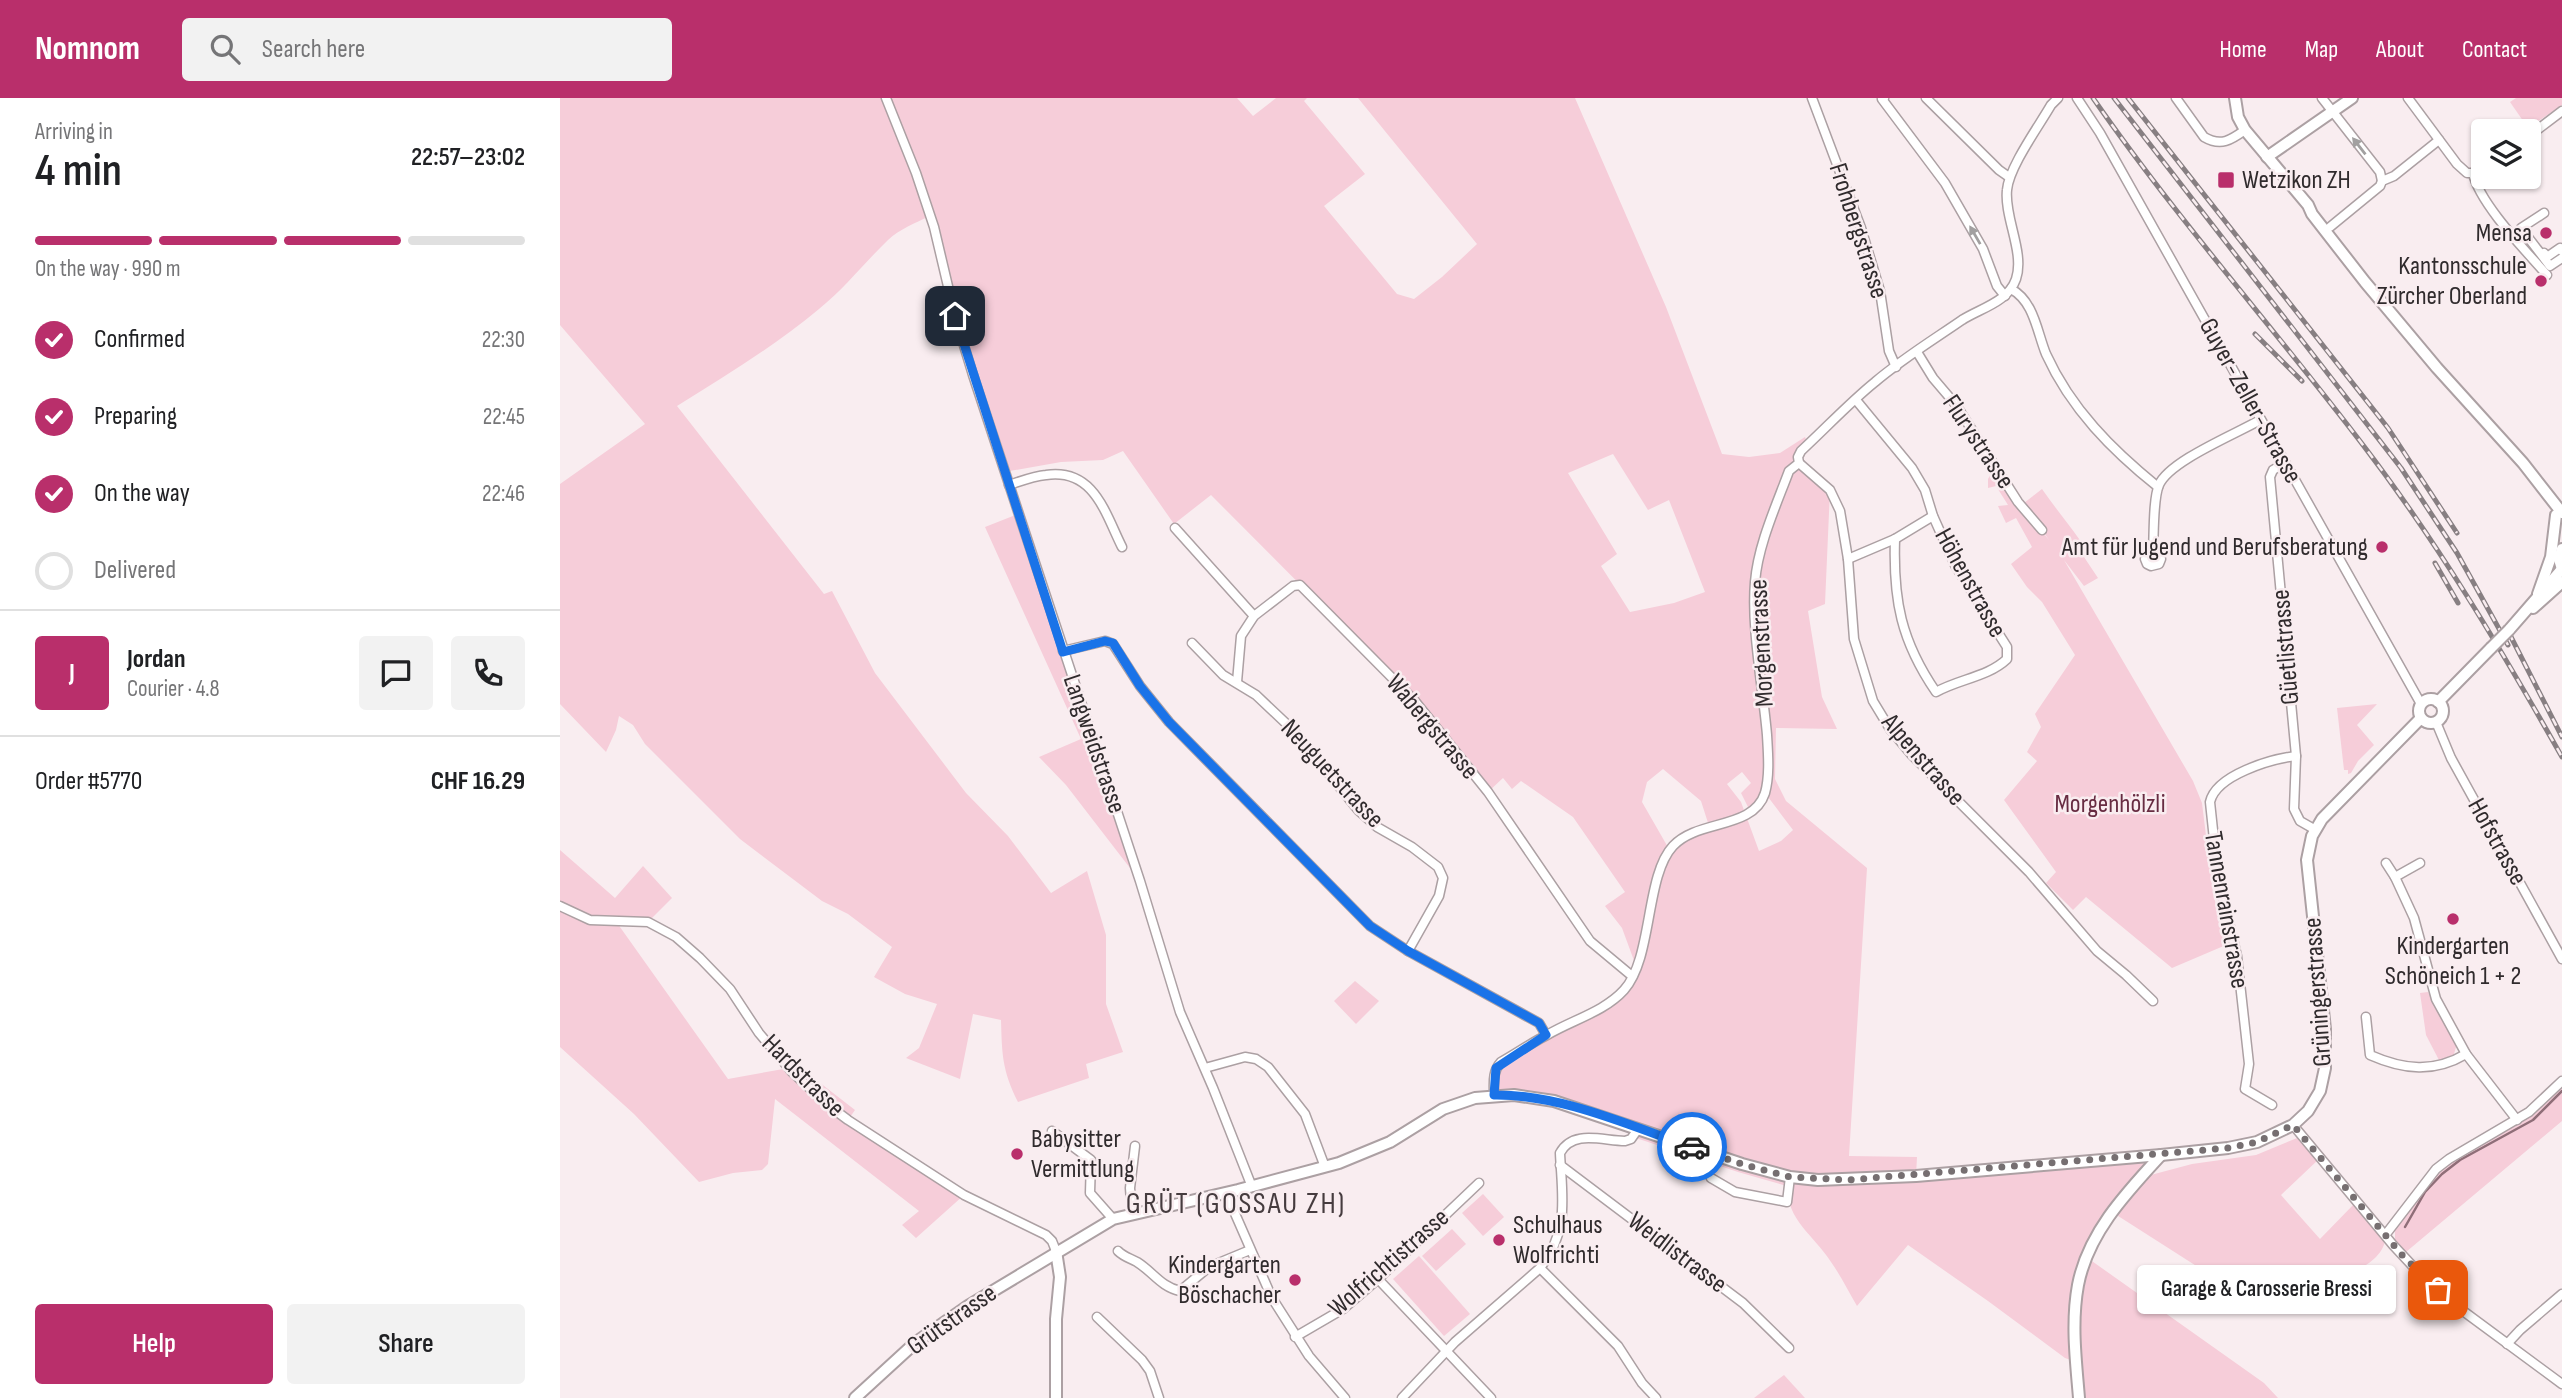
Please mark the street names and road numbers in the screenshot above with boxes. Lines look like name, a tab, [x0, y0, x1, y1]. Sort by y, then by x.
street label: Frohbergstrasse	[1822, 159, 1894, 303]
street label: Guyer-Zeller-Strasse	[2192, 313, 2308, 489]
street label: Flurystrasse	[1935, 389, 2021, 495]
street label: Höhenstrasse	[1927, 523, 2013, 643]
street label: Morgenstrasse	[1743, 578, 1781, 708]
street label: Güetlistrasse	[2266, 588, 2306, 706]
street label: Wabergstrasse	[1379, 668, 1485, 786]
street label: Langweidstrasse	[1056, 671, 1132, 817]
street label: Alpenstrasse	[1874, 707, 1971, 812]
street label: Neuguetstrasse	[1274, 713, 1390, 835]
street label: Hofstrasse	[2461, 793, 2533, 891]
street label: Tannenrainstrasse	[2197, 829, 2255, 991]
street label: Grüningerstrasse	[2297, 916, 2339, 1068]
street label: Hardstrasse	[755, 1028, 851, 1124]
street label: Wolfrichtistrasse	[1322, 1202, 1456, 1324]
street label: Weidlistrasse	[1621, 1206, 1733, 1300]
street label: Grütstrasse	[901, 1278, 1003, 1362]

